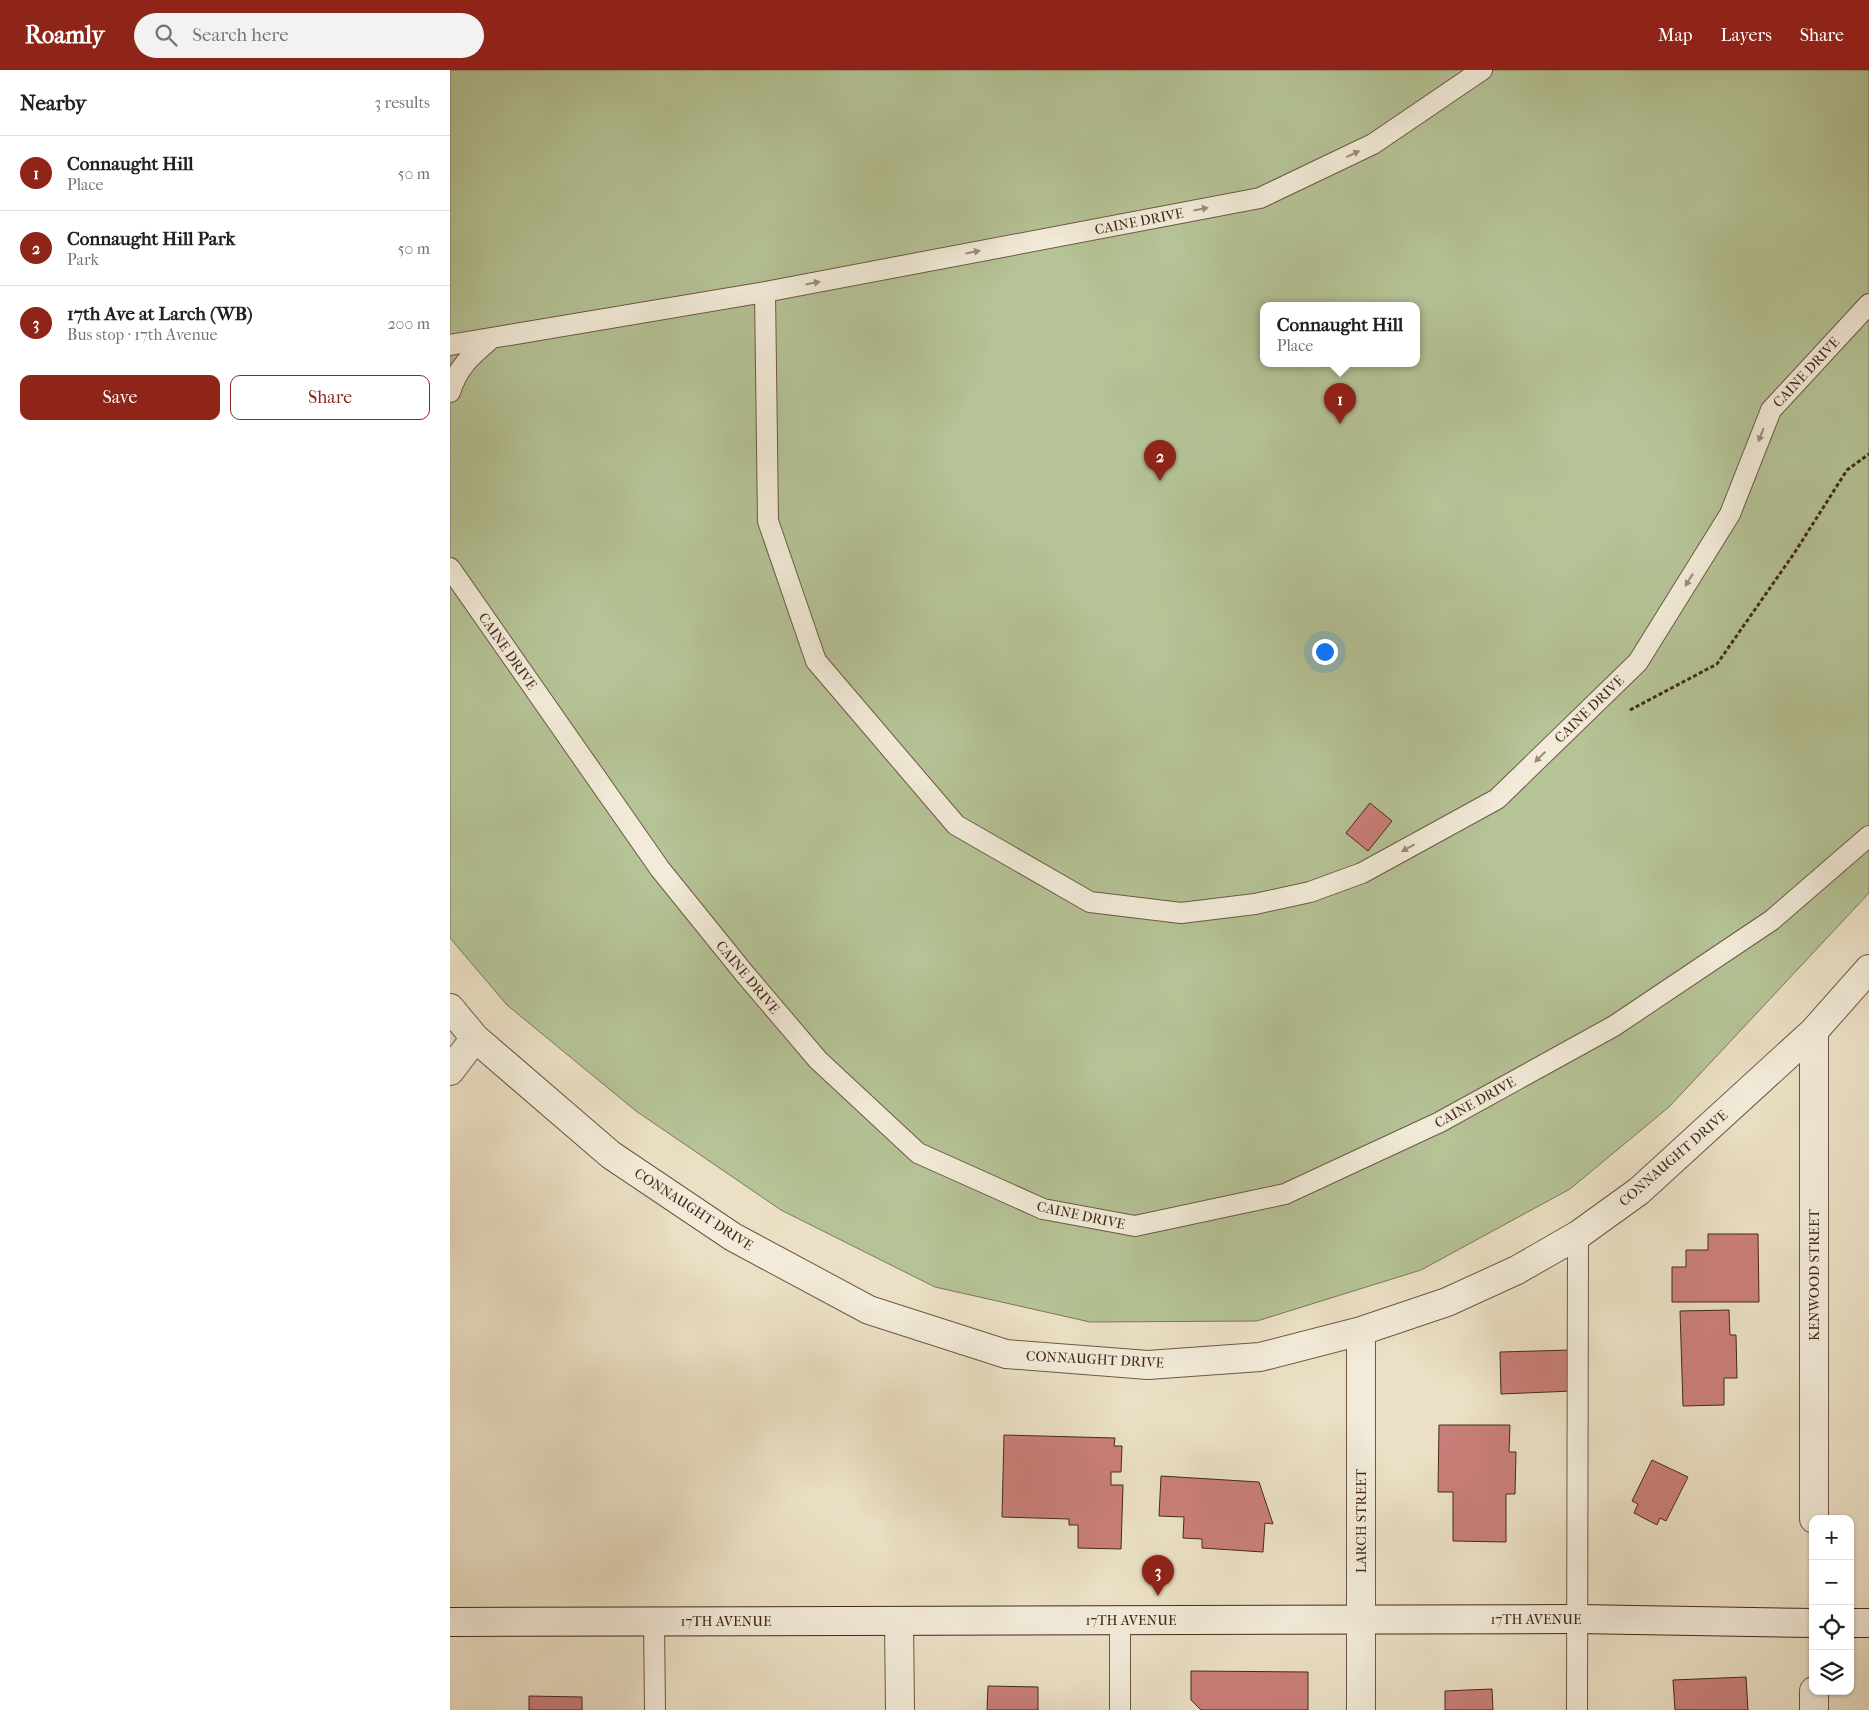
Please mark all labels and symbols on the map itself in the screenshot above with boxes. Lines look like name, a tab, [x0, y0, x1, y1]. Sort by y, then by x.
one-way arrow	[1346, 150, 1360, 158]
street label: CAINE DRIVE	[1093, 204, 1185, 238]
one-way arrow	[1194, 205, 1209, 213]
one-way arrow	[965, 248, 981, 256]
one-way arrow	[806, 279, 821, 287]
street label: CAINE DRIVE	[1769, 333, 1844, 411]
pin: 1	[1324, 383, 1356, 424]
one-way arrow	[1757, 428, 1765, 443]
pin: 2	[1144, 440, 1176, 481]
one-way arrow	[1684, 573, 1693, 586]
street label: CAINE DRIVE	[475, 610, 541, 693]
your location	[1312, 639, 1338, 665]
street label: CAINE DRIVE	[1551, 672, 1628, 747]
one-way arrow	[1535, 750, 1547, 762]
one-way arrow	[1400, 844, 1415, 852]
street label: CAINE DRIVE	[712, 937, 783, 1018]
street label: CAINE DRIVE	[1432, 1073, 1519, 1132]
street label: CONNAUGHT DRIVE	[1616, 1106, 1731, 1210]
street label: CONNAUGHT DRIVE	[631, 1165, 757, 1254]
street label: CAINE DRIVE	[1035, 1198, 1127, 1233]
street label: KENWOOD STREET	[1806, 1209, 1823, 1341]
street label: CONNAUGHT DRIVE	[1026, 1347, 1165, 1372]
street label: LARCH STREET	[1353, 1468, 1370, 1573]
pin: 3	[1142, 1555, 1174, 1596]
street label: 17TH AVENUE	[1490, 1611, 1582, 1628]
street label: 17TH AVENUE	[1085, 1612, 1177, 1629]
street label: 17TH AVENUE	[680, 1613, 772, 1630]

